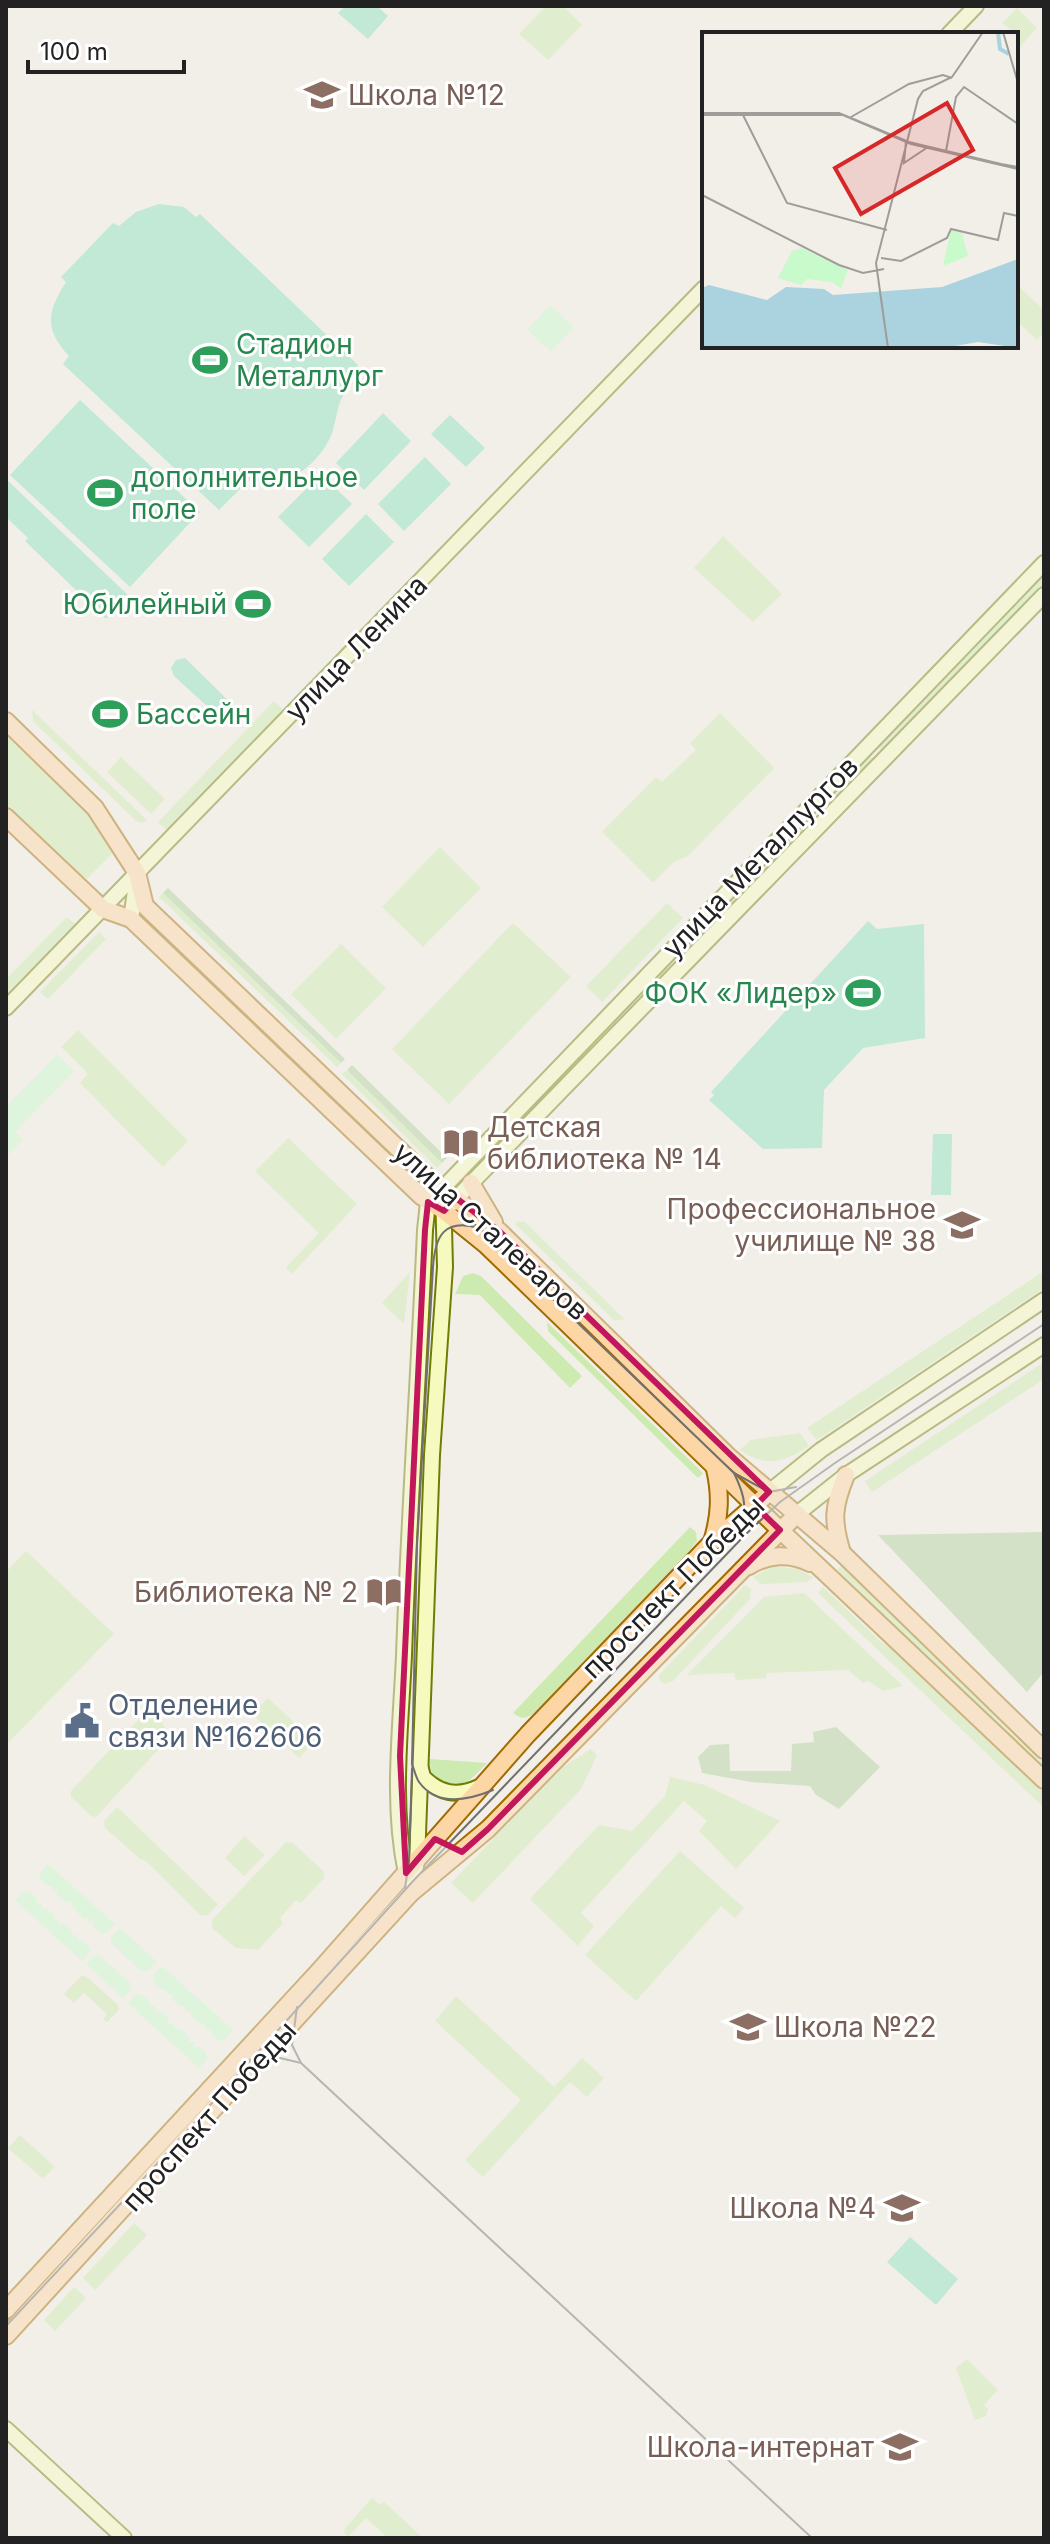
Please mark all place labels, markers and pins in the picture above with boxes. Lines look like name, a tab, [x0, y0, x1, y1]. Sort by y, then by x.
school or university icon: Школа №12	[303, 76, 341, 114]
place label: Школа №12	[348, 78, 505, 112]
place label: Стадион Металлург	[236, 327, 383, 393]
sports icon: Стадион Металлург	[191, 341, 229, 379]
place label: дополнительное поле	[131, 460, 358, 526]
sports icon: дополнительное поле	[86, 474, 124, 512]
sports icon: Юбилейный	[234, 585, 272, 623]
place label: Юбилейный	[63, 587, 227, 621]
sports icon: Бассейн	[91, 695, 129, 733]
place label: Бассейн	[136, 697, 251, 731]
sports icon: ФОК «Лидер»	[844, 974, 882, 1012]
place label: ФОК «Лидер»	[645, 976, 837, 1010]
place label: Детская библиотека № 14	[487, 1110, 722, 1176]
library icon: Детская библиотека № 14	[442, 1124, 480, 1162]
place label: Профессиональное училище № 38	[667, 1192, 936, 1258]
school or university icon: Профессиональное училище № 38	[943, 1206, 981, 1244]
library icon: Библиотека № 2	[365, 1573, 403, 1611]
place label: Библиотека № 2	[134, 1575, 358, 1609]
place label: Отделение связи №162606	[108, 1688, 322, 1754]
public building icon: Отделение связи №162606	[63, 1702, 101, 1740]
school or university icon: Школа №22	[729, 2008, 767, 2046]
place label: Школа №22	[774, 2010, 937, 2044]
school or university icon: Школа №4	[883, 2189, 921, 2227]
place label: Школа №4	[729, 2191, 876, 2225]
school or university icon: Школа-интернат	[881, 2428, 919, 2466]
place label: Школа-интернат	[647, 2430, 874, 2464]

